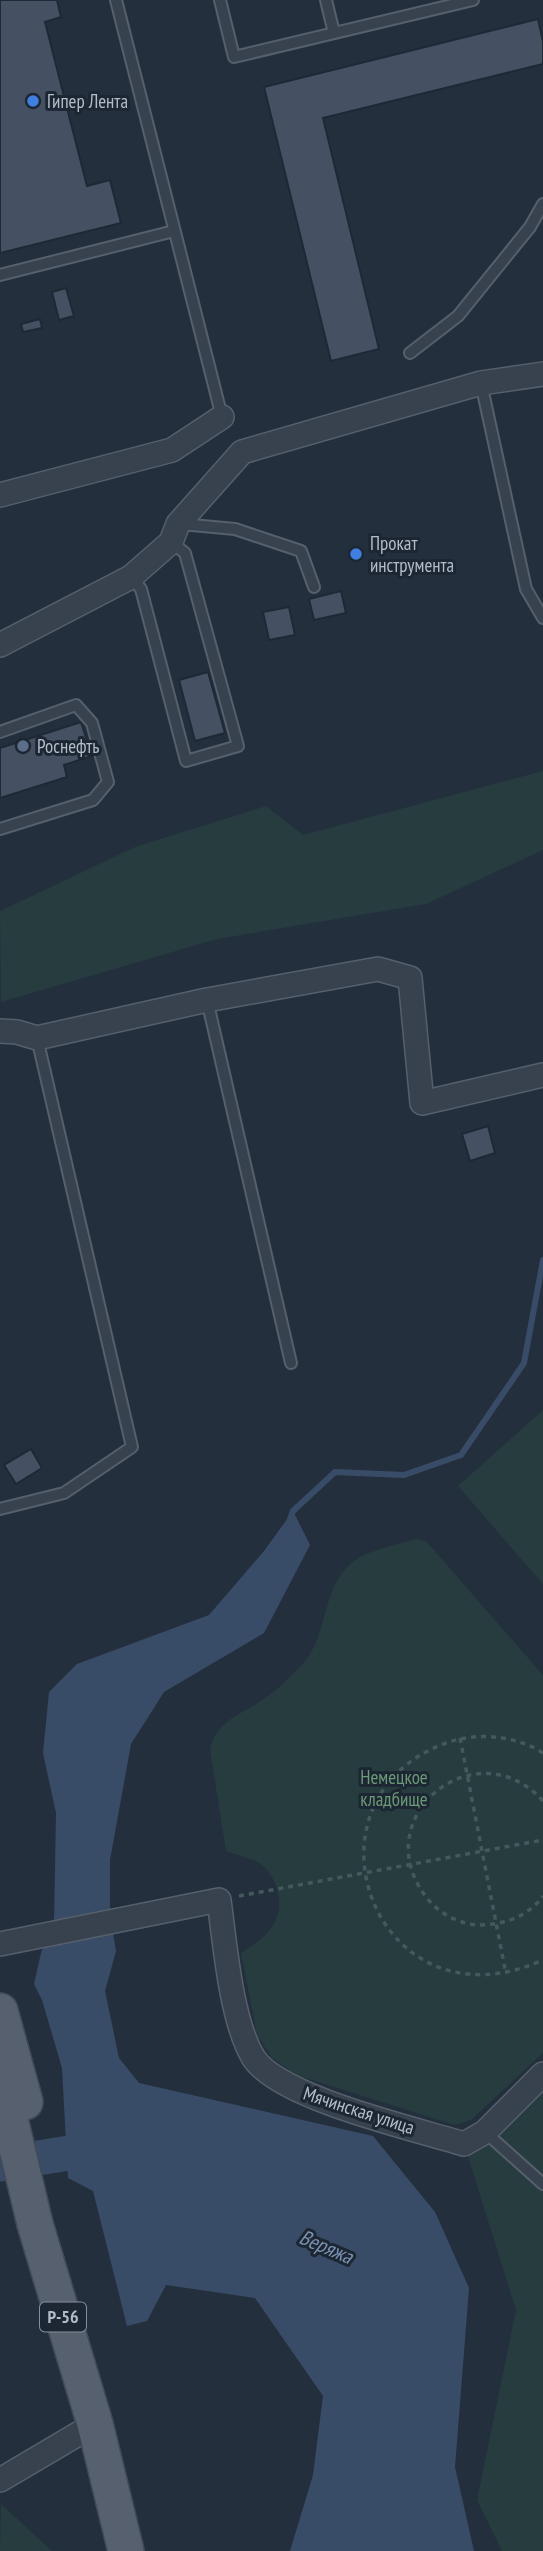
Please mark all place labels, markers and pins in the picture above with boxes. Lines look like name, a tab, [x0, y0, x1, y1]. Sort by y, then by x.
place label: Гипер Лента	[47, 89, 128, 113]
marker: Гипер Лента	[25, 93, 41, 109]
place label: Прокат инструмента	[370, 531, 454, 577]
marker: Прокат инструмента	[348, 546, 364, 562]
place label: Роснефть	[37, 734, 99, 758]
marker: Роснефть	[15, 738, 31, 754]

